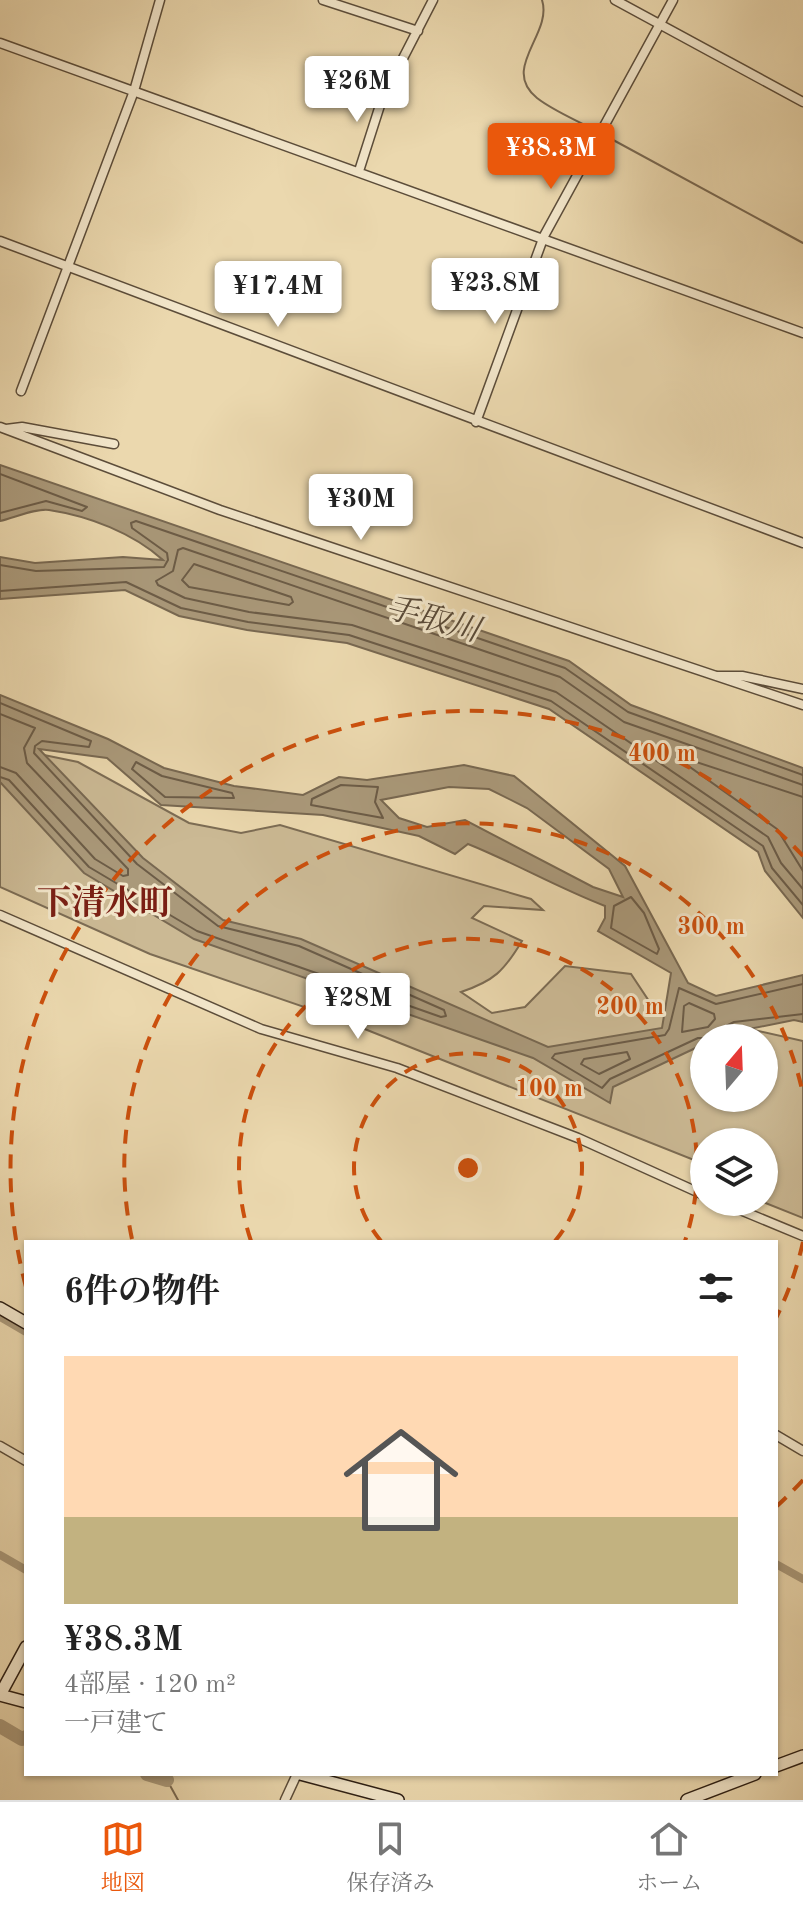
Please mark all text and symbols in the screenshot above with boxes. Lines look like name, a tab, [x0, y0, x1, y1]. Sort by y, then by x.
pin: ¥26M	[310, 56, 404, 124]
text: ¥26M	[323, 69, 391, 95]
pin: ¥38.3M	[486, 123, 616, 191]
text: ¥38.3M	[506, 136, 596, 162]
pin: ¥23.8M	[430, 258, 560, 326]
pin: ¥17.4M	[213, 261, 343, 329]
text: ¥23.8M	[450, 271, 540, 297]
text: ¥17.4M	[233, 274, 323, 300]
pin: ¥30M	[314, 474, 408, 542]
text: ¥30M	[327, 487, 395, 513]
water label: 手取川	[382, 590, 486, 650]
text: 400 m	[628, 743, 696, 767]
district label: 下清水町	[37, 884, 173, 922]
text: 300 m	[677, 916, 745, 940]
pin: ¥28M	[311, 973, 405, 1041]
text: ¥28M	[324, 986, 392, 1012]
text: 200 m	[596, 996, 664, 1020]
north arrow	[690, 1024, 778, 1112]
map controls	[690, 1024, 778, 1216]
text: 100 m	[515, 1078, 583, 1102]
button: layers	[690, 1128, 778, 1216]
centre of rings	[454, 1154, 482, 1182]
icon: filters	[694, 1266, 738, 1310]
text: 6件の物件	[64, 1276, 220, 1310]
icon: home	[329, 1408, 473, 1552]
text: ¥38.3M	[64, 1624, 183, 1658]
text: 4部屋 · 120 m²	[64, 1672, 236, 1698]
text: 一戸建て	[64, 1711, 168, 1737]
tab: 地図	[101, 1817, 145, 1898]
tab: 保存済み	[346, 1817, 434, 1898]
tab: ホーム	[636, 1817, 702, 1898]

